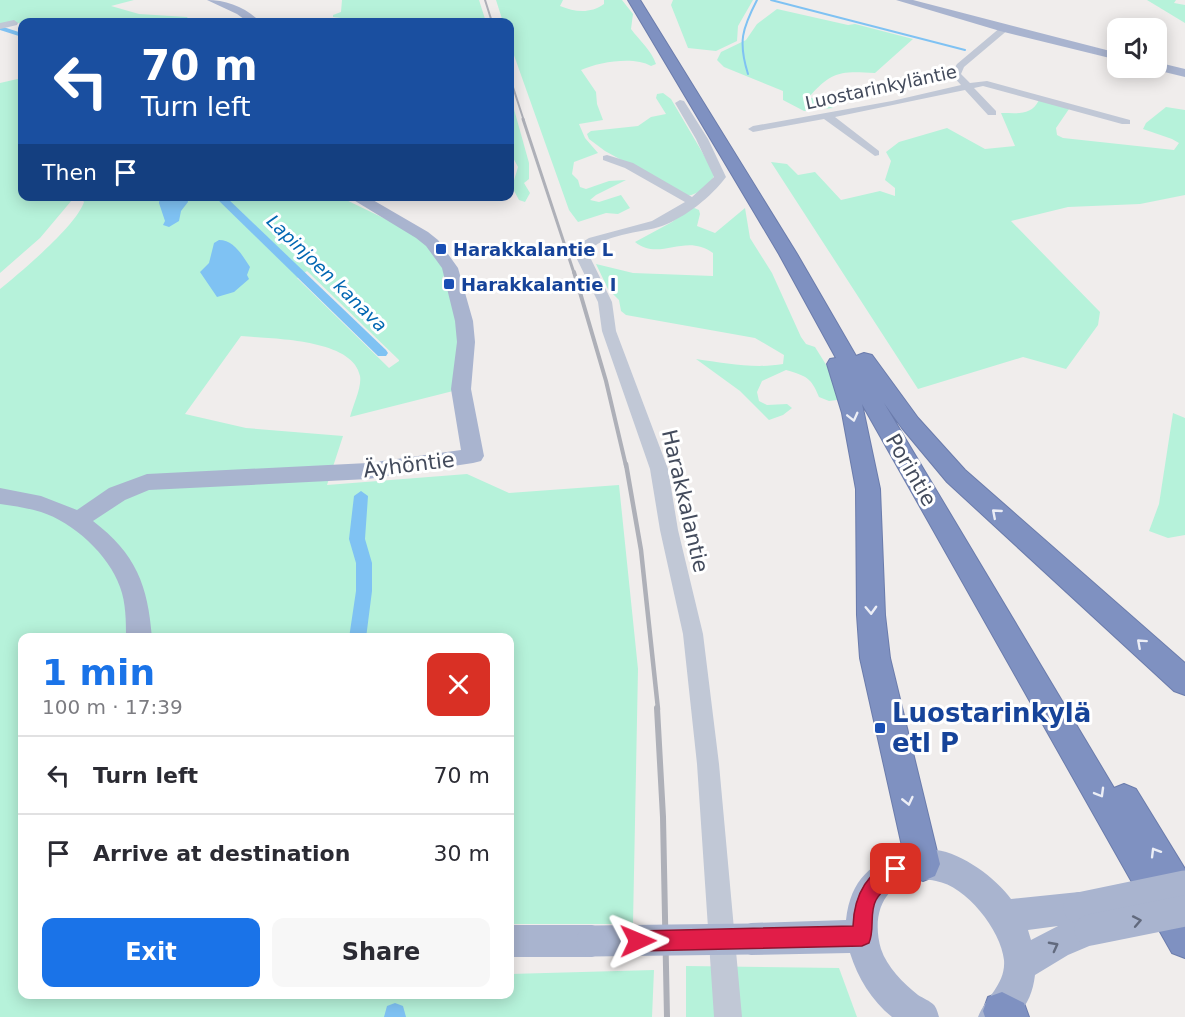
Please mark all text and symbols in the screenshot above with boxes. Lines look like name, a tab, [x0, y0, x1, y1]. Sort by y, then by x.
map controls	[1107, 18, 1167, 78]
button: sound	[1107, 18, 1167, 78]
text: 70 m	[141, 41, 258, 90]
icon: left	[42, 42, 120, 120]
street label: Luostarinkyläntie	[803, 61, 959, 113]
text: Turn left	[141, 91, 251, 122]
icon: arrive	[109, 156, 142, 189]
text: Then	[42, 160, 97, 185]
water label: Lapinjoen kanava	[263, 210, 391, 336]
place label: Harakkalantie L	[453, 239, 613, 260]
marker: Harakkalantie L	[434, 242, 448, 256]
place label: Harakkalantie I	[461, 274, 616, 295]
marker: Harakkalantie I	[442, 277, 456, 291]
one-way arrow	[846, 412, 859, 422]
street label: Harakkalantie	[657, 427, 713, 575]
street label: Porintie	[881, 430, 941, 510]
street label: Äyhöntie	[362, 447, 456, 483]
one-way arrow	[992, 509, 1003, 520]
one-way arrow	[865, 606, 877, 615]
one-way arrow	[1138, 639, 1148, 650]
text: 1 min	[42, 652, 155, 693]
button: close	[427, 653, 490, 716]
text: 100 m · 17:39	[42, 695, 183, 719]
place label: Luostarinkylä etl P	[892, 698, 1091, 758]
marker: Luostarinkylä etl P	[873, 721, 887, 735]
icon: left	[42, 759, 75, 792]
text: Turn left	[93, 763, 198, 788]
text: 70 m	[434, 763, 490, 788]
one-way arrow	[1092, 787, 1104, 797]
one-way arrow	[901, 796, 914, 806]
icon: arrive	[42, 837, 75, 870]
text: Arrive at destination	[93, 841, 350, 866]
text: 30 m	[434, 841, 490, 866]
pin	[870, 843, 921, 894]
one-way arrow	[1151, 848, 1162, 858]
icon: arrive	[879, 852, 912, 885]
position arrow	[606, 909, 670, 973]
one-way arrow	[1132, 915, 1142, 928]
button: Exit	[42, 918, 260, 987]
button: Share	[272, 918, 490, 987]
one-way arrow	[1048, 941, 1059, 953]

